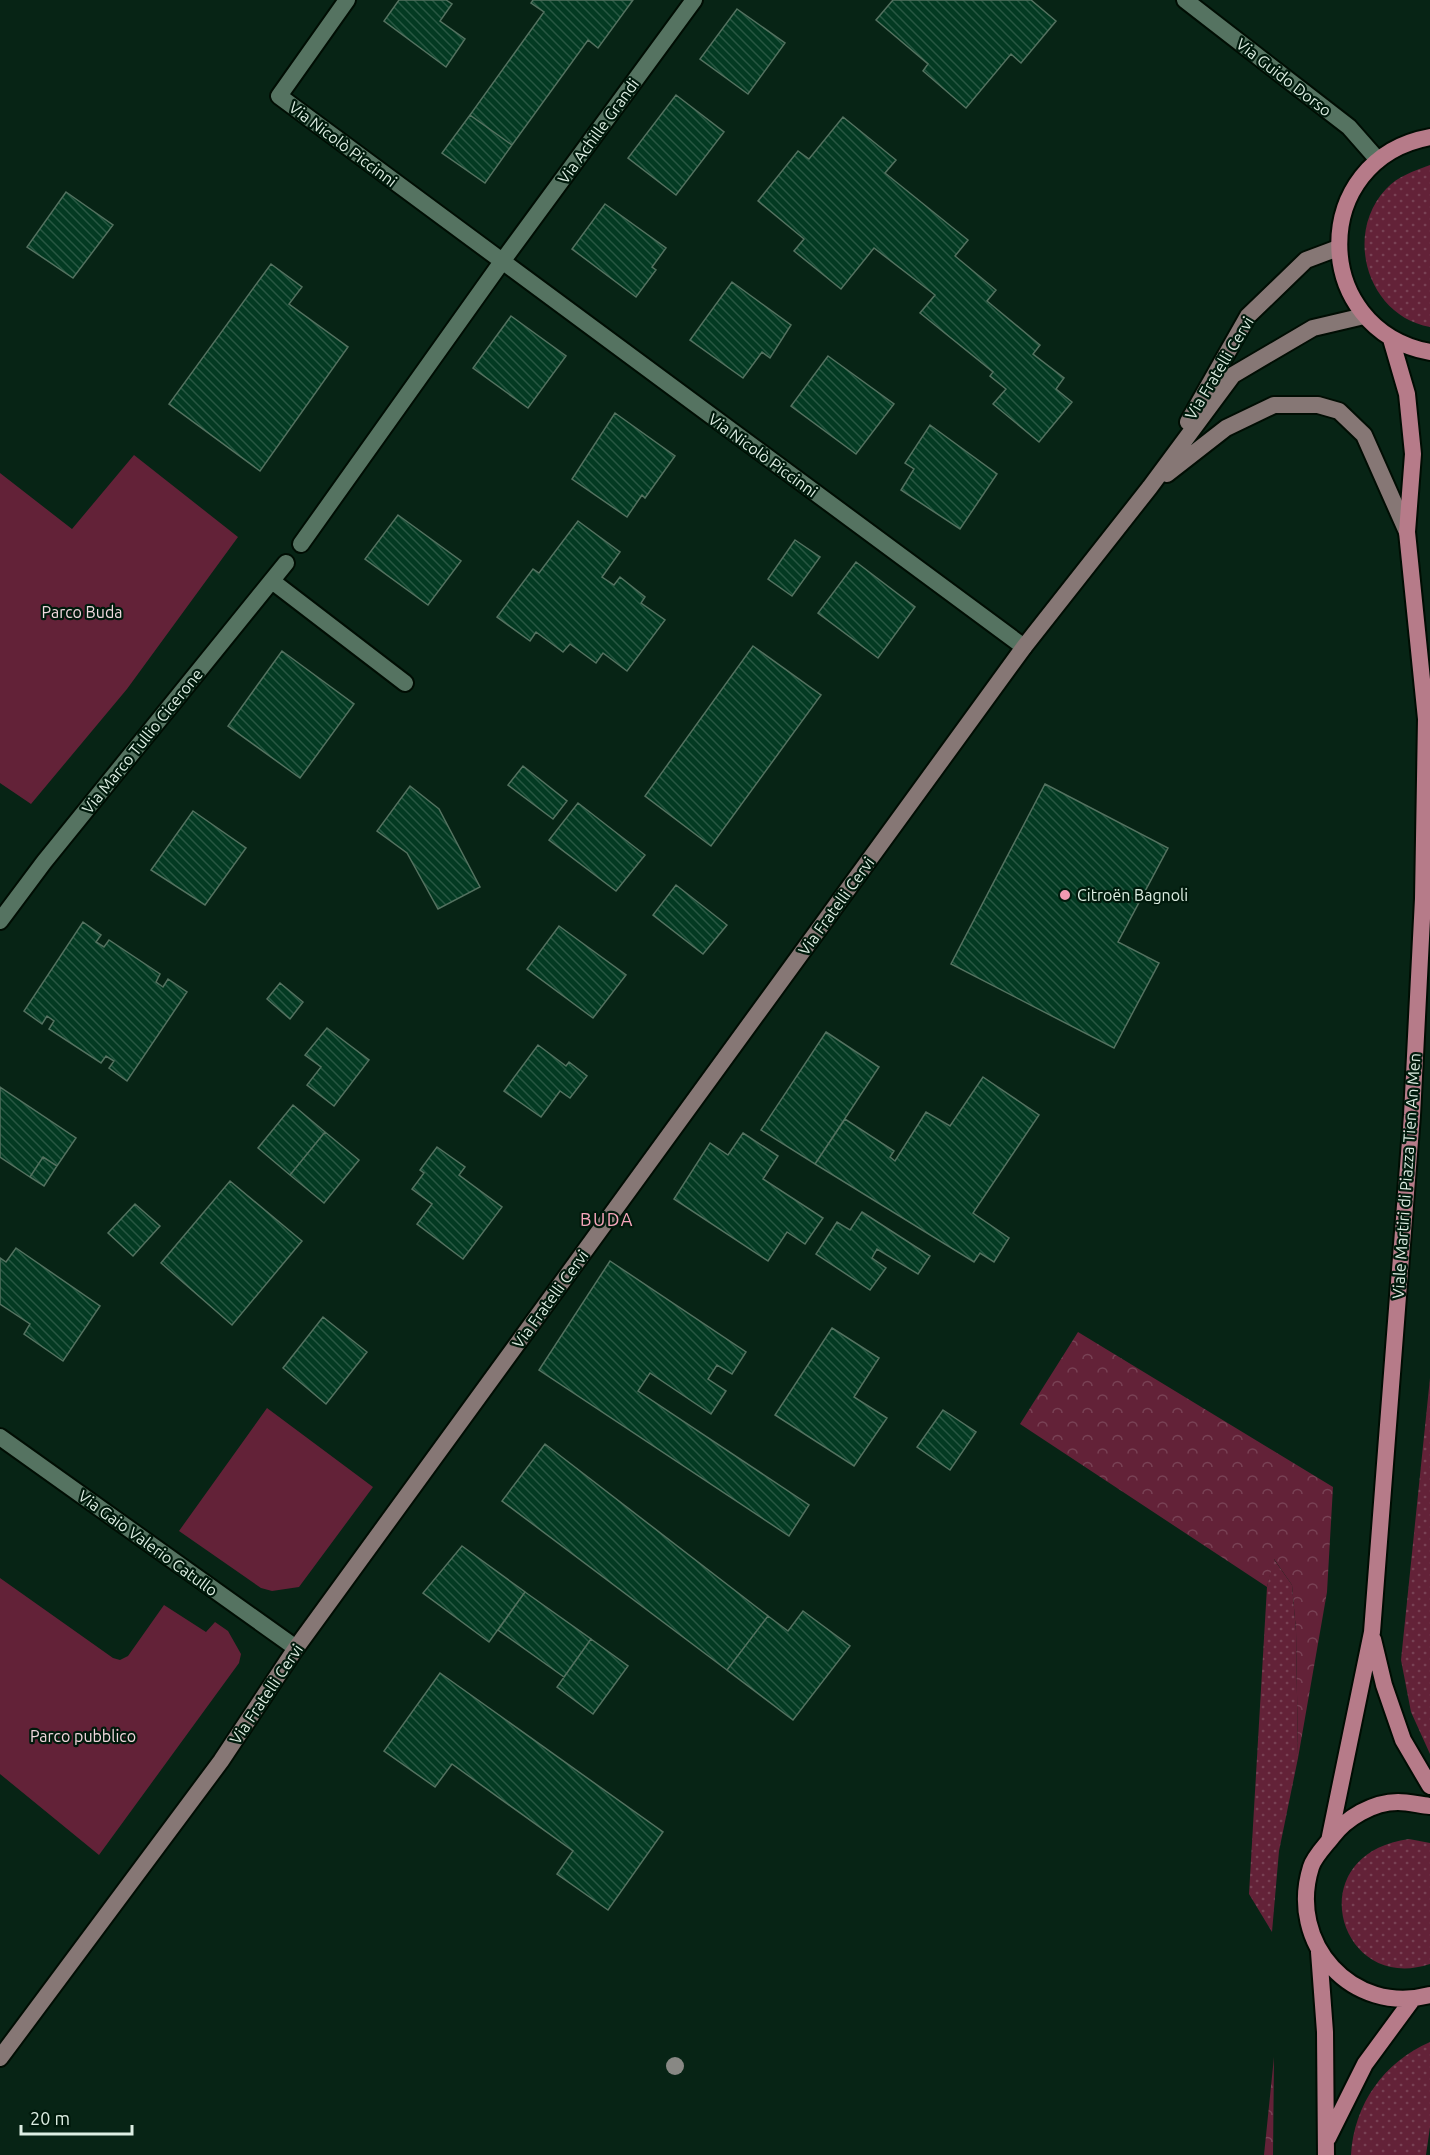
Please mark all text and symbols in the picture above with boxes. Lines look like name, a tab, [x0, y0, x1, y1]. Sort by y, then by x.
street label: Via Guido Dorso	[1233, 34, 1335, 120]
street label: Via Achille Grandi	[554, 75, 642, 187]
street label: Via Nicolò Piccinni	[286, 98, 400, 190]
street label: Via Fratelli Cervi	[1181, 313, 1257, 423]
street label: Via Nicolò Piccinni	[705, 409, 821, 501]
park label: Parco Buda	[42, 603, 123, 621]
street label: Via Marco Tullio Cicerone	[78, 665, 206, 817]
street label: Via Fratelli Cervi	[794, 854, 878, 958]
place label: Citroën Bagnoli	[1077, 886, 1188, 904]
marker: Citroën Bagnoli	[1058, 888, 1072, 902]
street label: Viale Martiri di Piazza Tien An Men	[1388, 1052, 1424, 1300]
district label: BUDA	[580, 1209, 634, 1229]
street label: Via Fratelli Cervi	[508, 1247, 592, 1351]
street label: Via Gaio Valerio Catullo	[75, 1486, 221, 1600]
street label: Via Fratelli Cervi	[226, 1641, 306, 1747]
park label: Parco pubblico	[30, 1727, 136, 1745]
scale bar	[21, 2098, 132, 2136]
text: 20 m	[30, 2108, 70, 2128]

